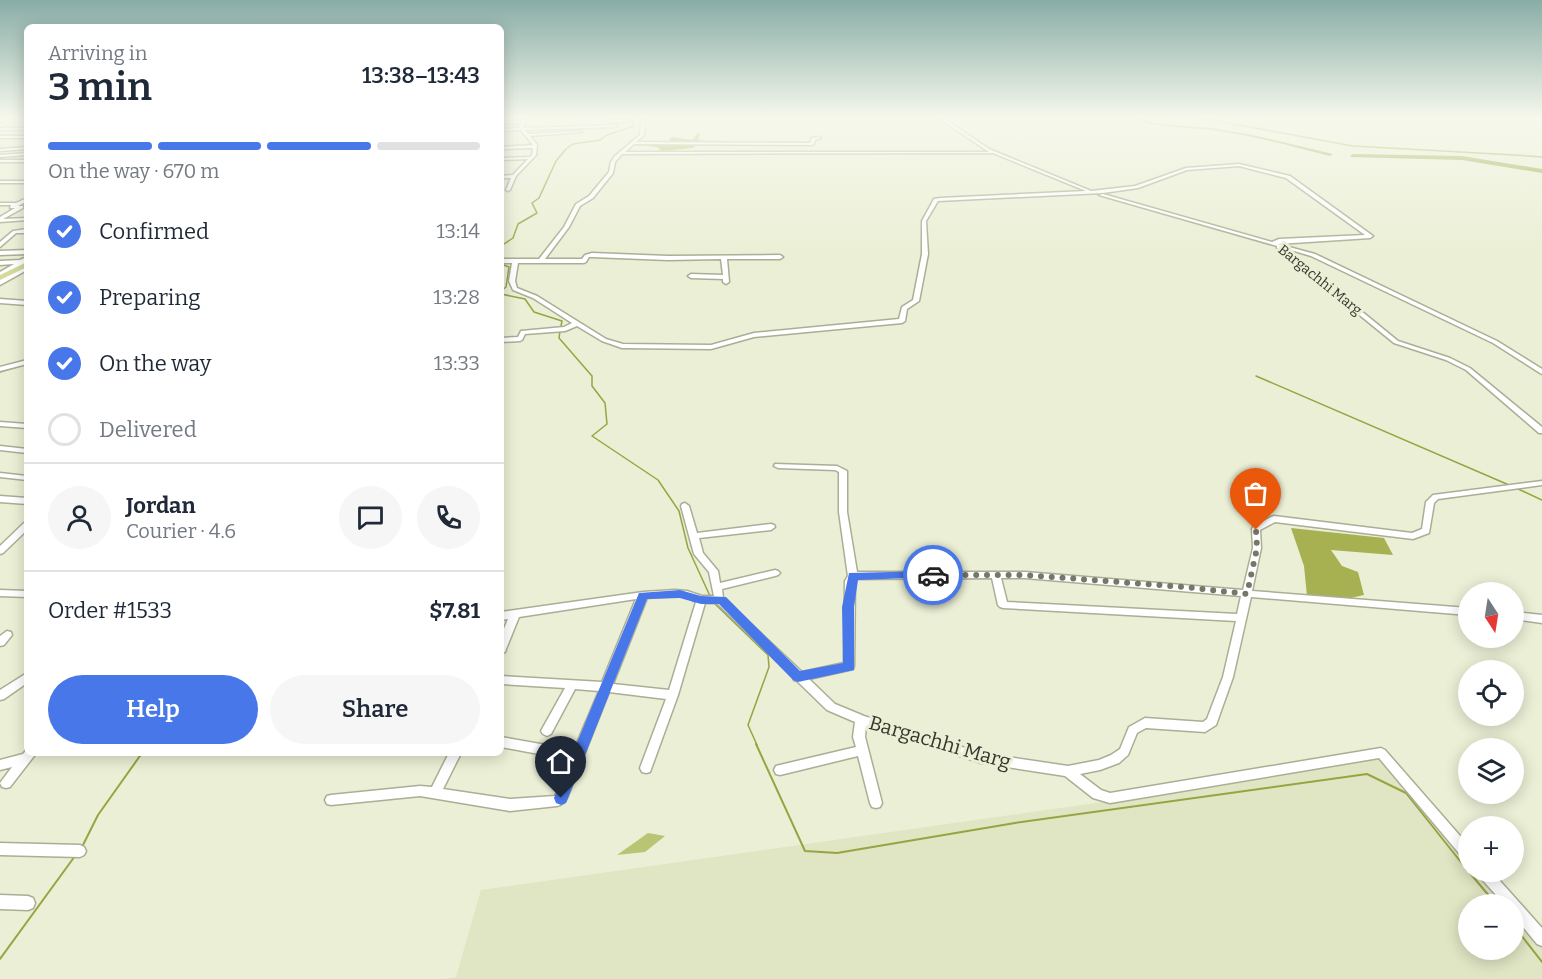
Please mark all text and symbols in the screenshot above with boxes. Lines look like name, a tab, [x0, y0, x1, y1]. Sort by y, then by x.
text: Arriving in	[48, 41, 147, 65]
text: 13:38–13:43	[362, 62, 480, 89]
text: 3 min	[48, 64, 152, 110]
text: On the way · 670 m	[48, 159, 219, 183]
icon: check	[48, 215, 81, 248]
text: Confirmed	[99, 218, 209, 245]
text: 13:14	[436, 219, 480, 243]
street label: Bargachhi Marg	[1275, 241, 1365, 319]
icon: check	[48, 281, 81, 314]
text: Preparing	[99, 284, 201, 311]
text: 13:28	[433, 285, 480, 309]
icon: check	[48, 347, 81, 380]
text: On the way	[99, 350, 211, 377]
text: 13:33	[434, 351, 480, 375]
text: Delivered	[99, 416, 197, 443]
pin	[1230, 468, 1281, 530]
icon: bag	[1239, 477, 1272, 510]
button: person	[48, 486, 111, 549]
button: chat	[339, 486, 402, 549]
button: phone	[417, 486, 480, 549]
text: Jordan	[126, 492, 196, 519]
text: Courier · 4.6	[126, 519, 236, 543]
courier	[903, 545, 963, 605]
icon: car	[917, 559, 950, 592]
north arrow	[1458, 582, 1524, 648]
map controls	[1458, 582, 1524, 960]
text: Order #1533	[48, 597, 172, 624]
text: $7.81	[429, 597, 480, 624]
button: locate	[1458, 660, 1524, 726]
button: Help	[48, 675, 258, 744]
button: Share	[270, 675, 480, 744]
street label: Bargachhi Marg	[866, 710, 1014, 774]
pin	[535, 736, 586, 798]
button: layers	[1458, 738, 1524, 804]
icon: home	[544, 745, 577, 778]
button: +	[1458, 816, 1524, 882]
button: −	[1458, 894, 1524, 960]

